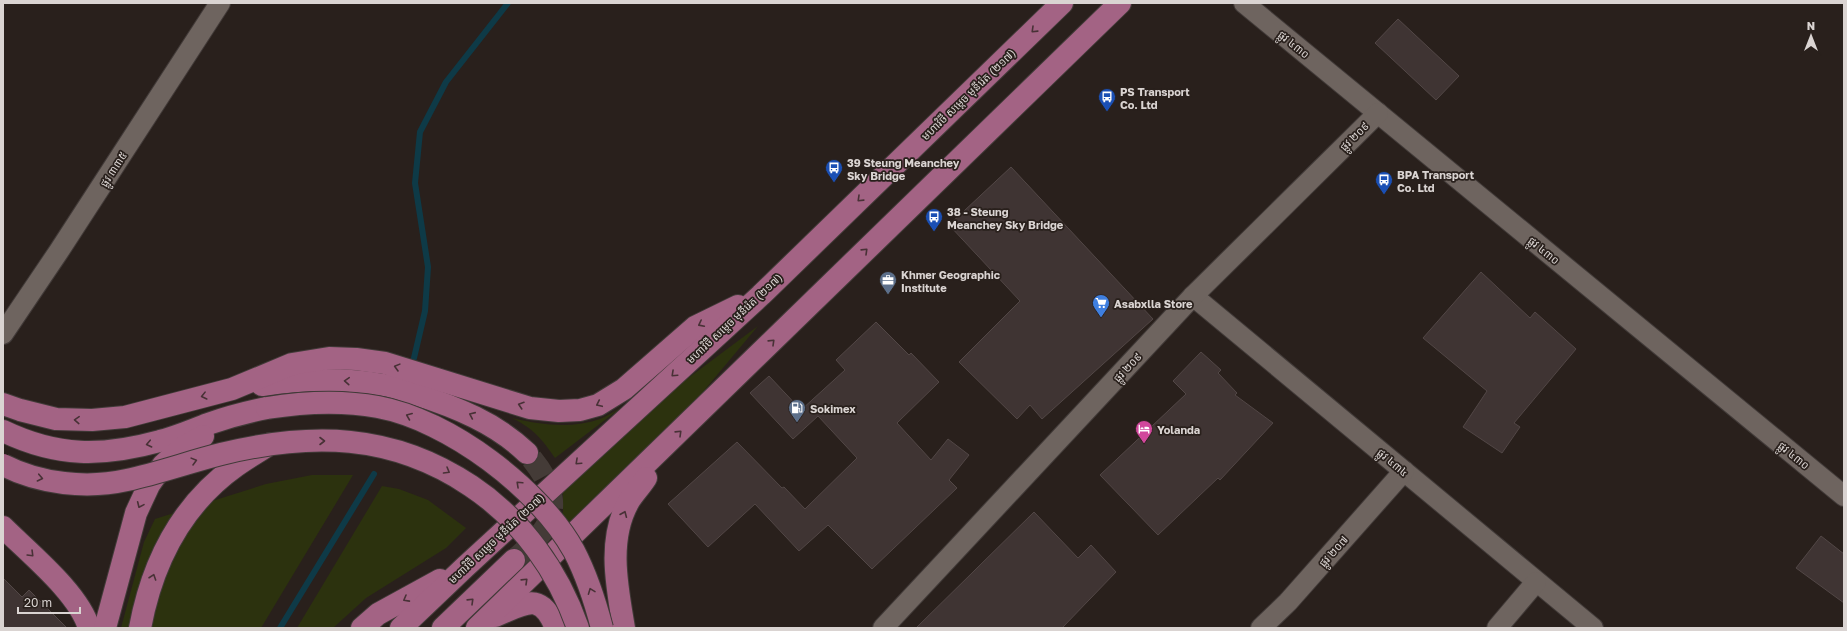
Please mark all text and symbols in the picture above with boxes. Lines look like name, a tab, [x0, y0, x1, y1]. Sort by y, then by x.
north arrow	[1791, 16, 1831, 56]
text: N	[1807, 19, 1815, 32]
one-way arrow	[1031, 25, 1039, 33]
street label: ផ្លូវ ៤៣០	[1273, 27, 1312, 64]
street label: មហាវិថី សម្តេច មុនីរ៉េត (២១៧)	[918, 45, 1019, 143]
place label: PS Transport Co. Ltd	[1120, 85, 1190, 111]
bus stop icon: PS Transport Co. Ltd	[1097, 87, 1117, 112]
street label: ផ្លូវ ២០៩	[1337, 119, 1374, 156]
street label: ផ្លូវ ៣៣៥	[97, 149, 133, 191]
place label: 39 Steung Meanchey Sky Bridge	[847, 156, 960, 182]
bus stop icon: 39 Steung Meanchey Sky Bridge	[824, 158, 844, 183]
place label: BPA Transport Co. Ltd	[1397, 168, 1475, 194]
bus stop icon: BPA Transport Co. Ltd	[1374, 170, 1394, 195]
one-way arrow	[857, 194, 865, 202]
place label: 38 - Steung Meanchey Sky Bridge	[947, 205, 1064, 231]
bus stop icon: 38 - Steung Meanchey Sky Bridge	[924, 207, 944, 232]
street label: ផ្លូវ ៤៣០	[1523, 233, 1562, 270]
one-way arrow	[860, 248, 868, 256]
place label: Khmer Geographic Institute	[901, 268, 1001, 294]
street label: មហាវិថី សម្តេច មុនីរ៉េត (២១៧)	[683, 270, 785, 367]
office icon: Khmer Geographic Institute	[878, 270, 898, 295]
supermarket icon: Asabxlla Store	[1091, 293, 1111, 318]
place label: Asabxlla Store	[1114, 297, 1193, 310]
one-way arrow	[697, 319, 705, 327]
one-way arrow	[767, 339, 775, 347]
street label: ផ្លូវ ២០៩	[1110, 350, 1147, 387]
one-way arrow	[394, 363, 400, 371]
one-way arrow	[671, 370, 679, 377]
one-way arrow	[344, 376, 350, 385]
one-way arrow	[201, 391, 208, 400]
fuel station icon: Sokimex	[787, 398, 807, 423]
one-way arrow	[595, 399, 603, 407]
one-way arrow	[518, 401, 525, 410]
place label: Sokimex	[810, 402, 856, 415]
one-way arrow	[468, 412, 476, 420]
one-way arrow	[405, 413, 412, 421]
one-way arrow	[74, 415, 80, 424]
hotel icon: Yolanda	[1134, 419, 1154, 444]
place label: Yolanda	[1157, 423, 1200, 436]
one-way arrow	[674, 430, 682, 437]
one-way arrow	[319, 437, 325, 445]
street label: ផ្លូវ ៤៣០	[1773, 438, 1812, 475]
one-way arrow	[146, 439, 153, 447]
street label: ផ្លូវ ៤៣៤	[1372, 445, 1411, 482]
one-way arrow	[191, 458, 198, 466]
one-way arrow	[575, 458, 583, 465]
one-way arrow	[443, 467, 450, 474]
one-way arrow	[36, 474, 43, 482]
one-way arrow	[516, 481, 524, 489]
street label: មហាវិថី សម្តេច មុនីរ៉េត (២១៧)	[445, 490, 547, 587]
one-way arrow	[137, 501, 145, 508]
one-way arrow	[619, 511, 627, 518]
street label: ផ្លូវ ២០៧	[1316, 533, 1353, 572]
one-way arrow	[26, 549, 34, 557]
one-way arrow	[149, 574, 157, 581]
one-way arrow	[520, 579, 528, 586]
one-way arrow	[588, 587, 596, 594]
scale bar	[18, 589, 80, 615]
one-way arrow	[403, 594, 410, 601]
text: 20 m	[24, 595, 52, 610]
one-way arrow	[466, 598, 474, 606]

